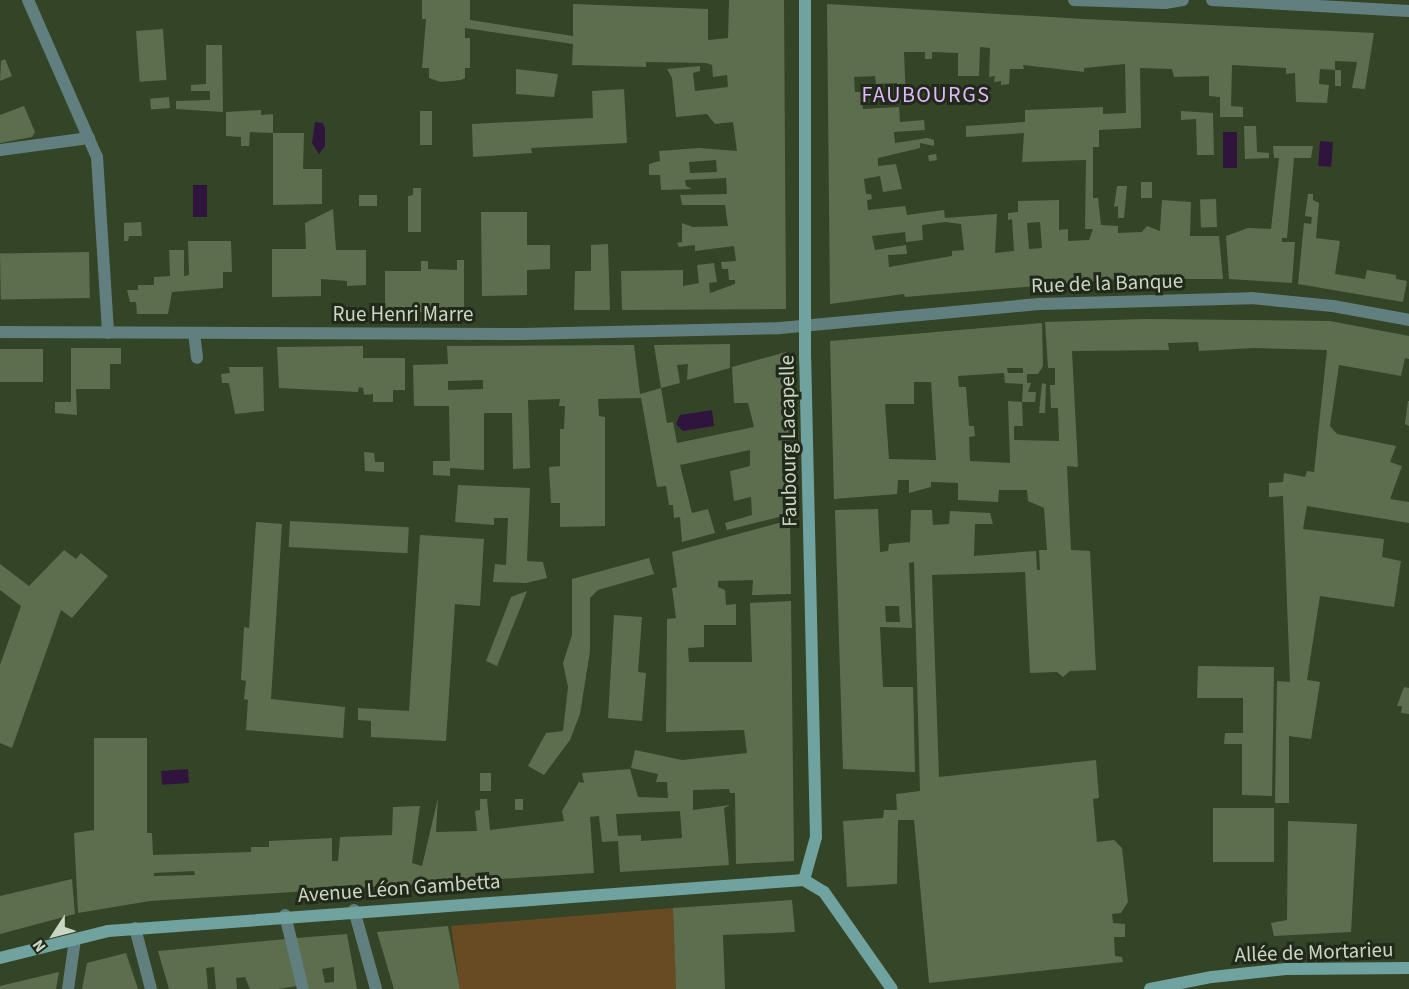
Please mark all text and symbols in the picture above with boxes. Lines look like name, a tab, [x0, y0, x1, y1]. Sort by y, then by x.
district label: FAUBOURGS	[862, 83, 990, 109]
street label: Rue de la Banque	[1030, 268, 1184, 298]
street label: Rue Henri Marre	[333, 301, 473, 327]
street label: Faubourg Lacapelle	[774, 355, 802, 527]
street label: Avenue Léon Gambetta	[297, 868, 501, 908]
north arrow	[24, 905, 84, 965]
text: N	[27, 935, 51, 956]
street label: Allée de Mortarieu	[1234, 937, 1394, 967]

